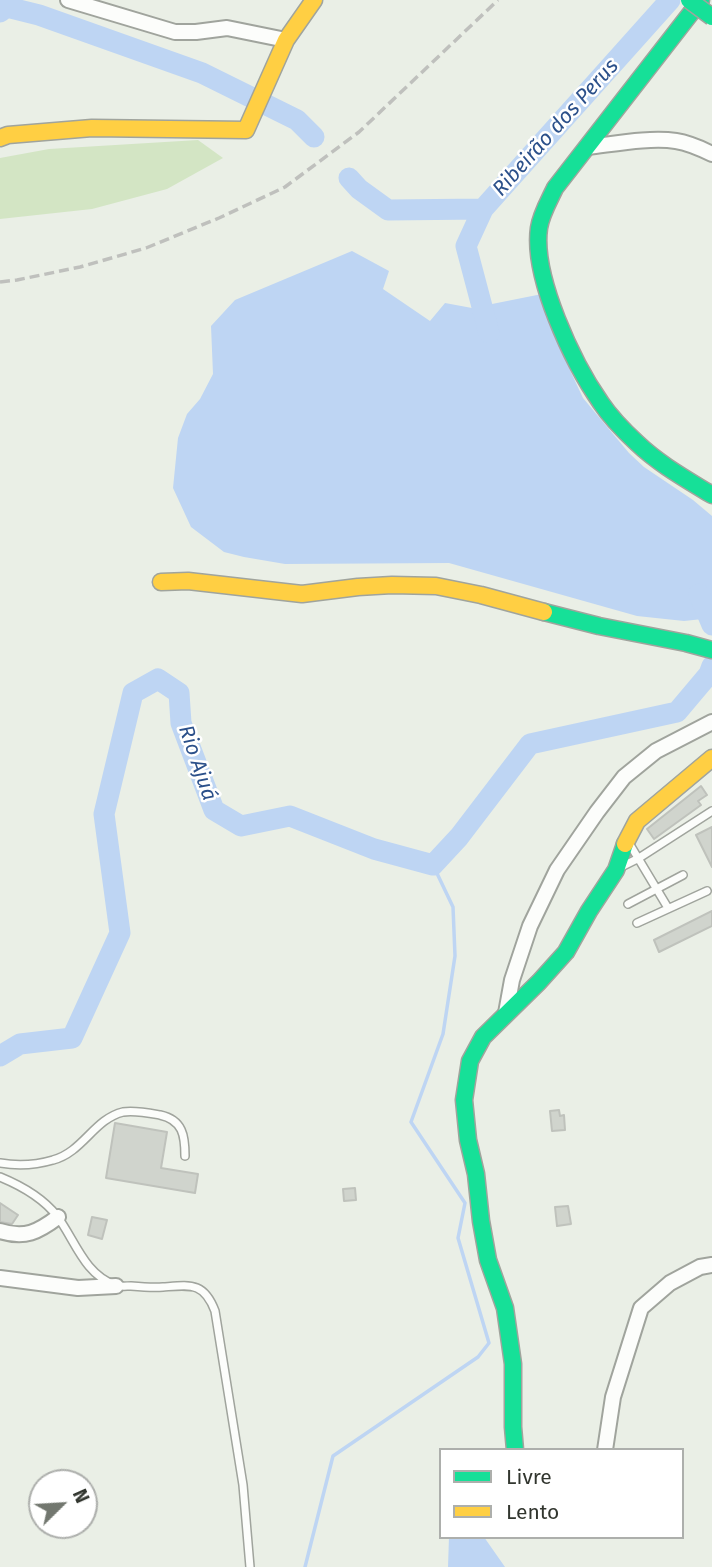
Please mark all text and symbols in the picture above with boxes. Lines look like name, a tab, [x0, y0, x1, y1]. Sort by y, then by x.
water label: Ribeirão dos Perus	[488, 54, 624, 202]
water label: Rio Ajuá	[172, 722, 222, 804]
legend	[439, 1448, 684, 1539]
text: Livre	[506, 1464, 552, 1490]
north arrow	[28, 1469, 98, 1539]
text: N	[68, 1486, 94, 1506]
text: Lento	[506, 1499, 559, 1525]

